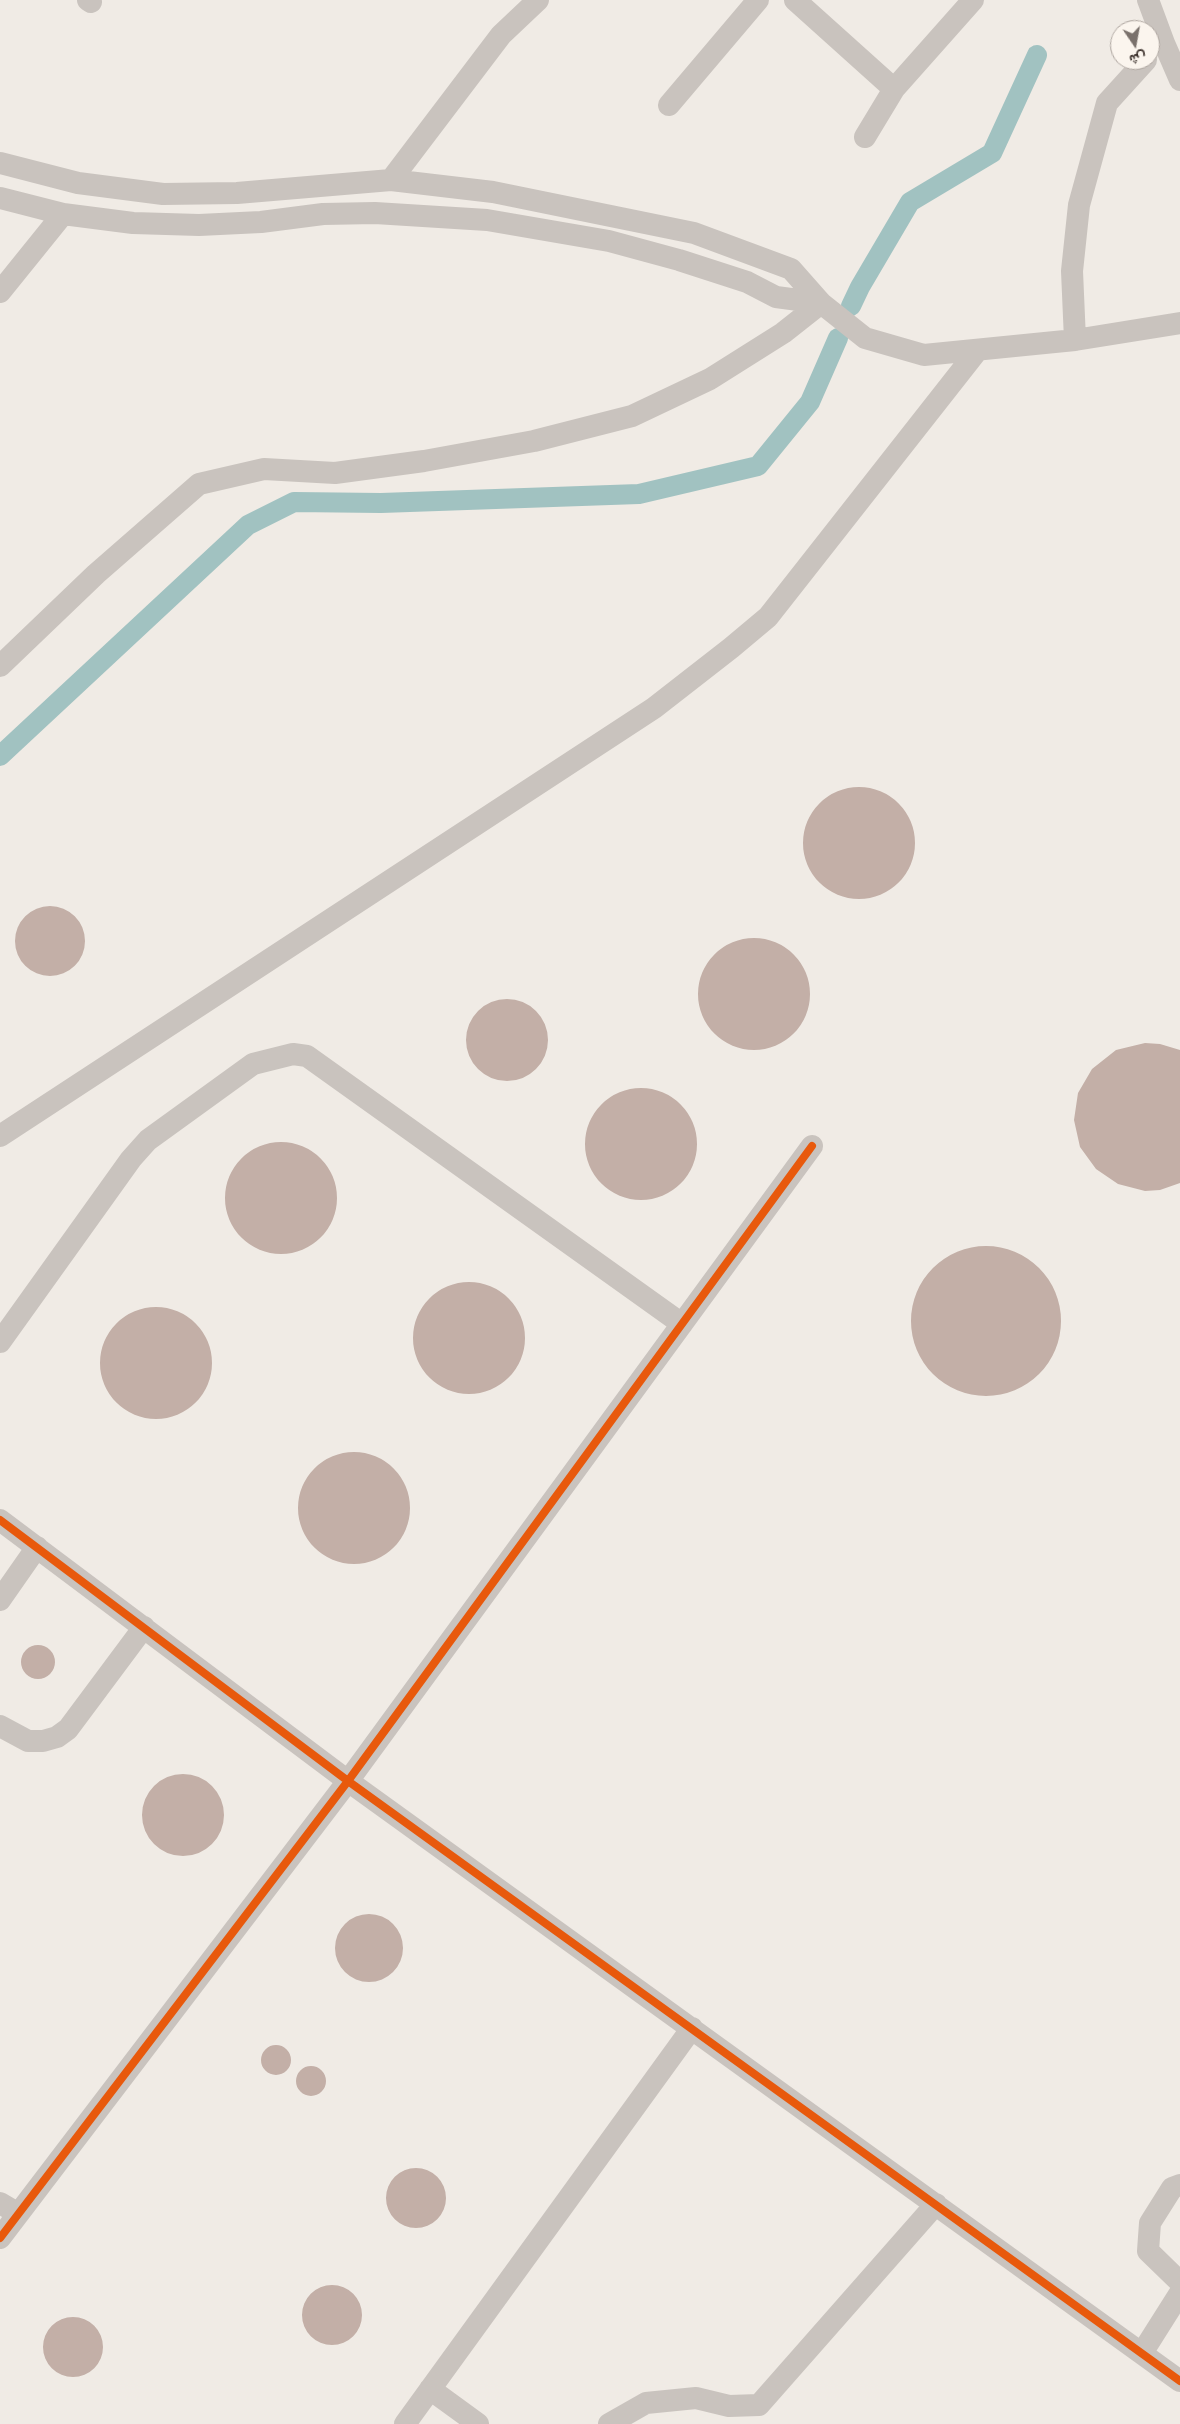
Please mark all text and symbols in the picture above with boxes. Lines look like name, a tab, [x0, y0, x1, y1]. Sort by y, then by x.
north arrow	[1110, 20, 1160, 70]
text: ش	[1128, 48, 1148, 69]

